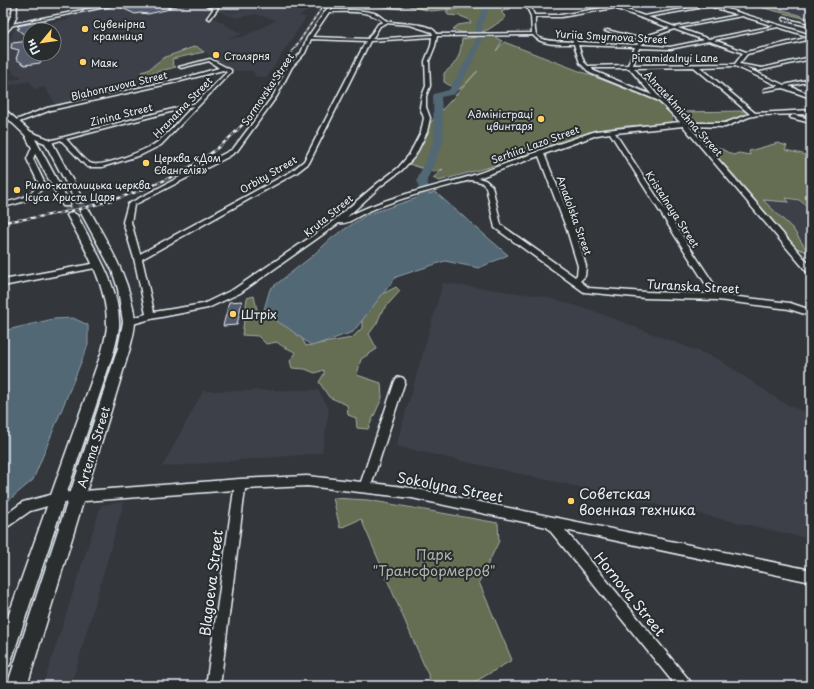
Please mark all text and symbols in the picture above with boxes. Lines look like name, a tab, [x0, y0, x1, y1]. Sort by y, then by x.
place label: Сувенірна крамниця	[93, 16, 146, 43]
north arrow	[22, 22, 62, 62]
marker: Сувенірна крамниця	[80, 24, 90, 34]
street label: Yuriia Smyrnova Street	[555, 26, 667, 46]
text: Пн	[22, 36, 44, 58]
place label: Столярня	[224, 48, 270, 63]
marker: Столярня	[211, 50, 221, 60]
street label: Sormovska Street	[237, 50, 297, 128]
street label: Piramidalnyi Lane	[632, 50, 719, 66]
place label: Маяк	[91, 55, 118, 70]
marker: Маяк	[78, 57, 88, 67]
street label: Blahonravova Street	[69, 67, 169, 103]
street label: Ahrotekhnichna Street	[641, 67, 727, 159]
street label: Hranatna Street	[149, 73, 215, 141]
street label: Zinina Street	[88, 99, 154, 129]
place label: Адміністраці цвинтаря	[467, 106, 533, 133]
marker: Адміністраці цвинтаря	[536, 114, 546, 124]
street label: Serhiia Lazo Street	[489, 121, 581, 167]
place label: Церква «Дом Євангелія»	[154, 150, 221, 177]
street label: Orbity Street	[237, 152, 299, 196]
marker: Церква «Дом Євангелія»	[141, 158, 151, 168]
street label: Kristalnaya Street	[642, 168, 703, 251]
street label: Anadolska Street	[554, 173, 596, 257]
place label: Римо-католицька церква Ісуса Христа Царя	[25, 177, 151, 205]
marker: Римо-католицька церква Ісуса Христа Царя	[12, 185, 22, 195]
street label: Kruta Street	[300, 190, 356, 240]
street label: Turanska Street	[646, 275, 740, 297]
place label: Штріх	[241, 305, 277, 323]
marker: Штріх	[228, 309, 238, 319]
street label: Artema Street	[72, 404, 114, 490]
street label: Sokolyna Street	[395, 466, 505, 508]
place label: Советская военная техника	[579, 483, 696, 520]
marker: Советская военная техника	[566, 496, 576, 506]
street label: Blagoeva Street	[194, 528, 228, 637]
park label: Парк "Трансформеров"	[372, 544, 496, 581]
street label: Hornova Street	[589, 547, 671, 641]

